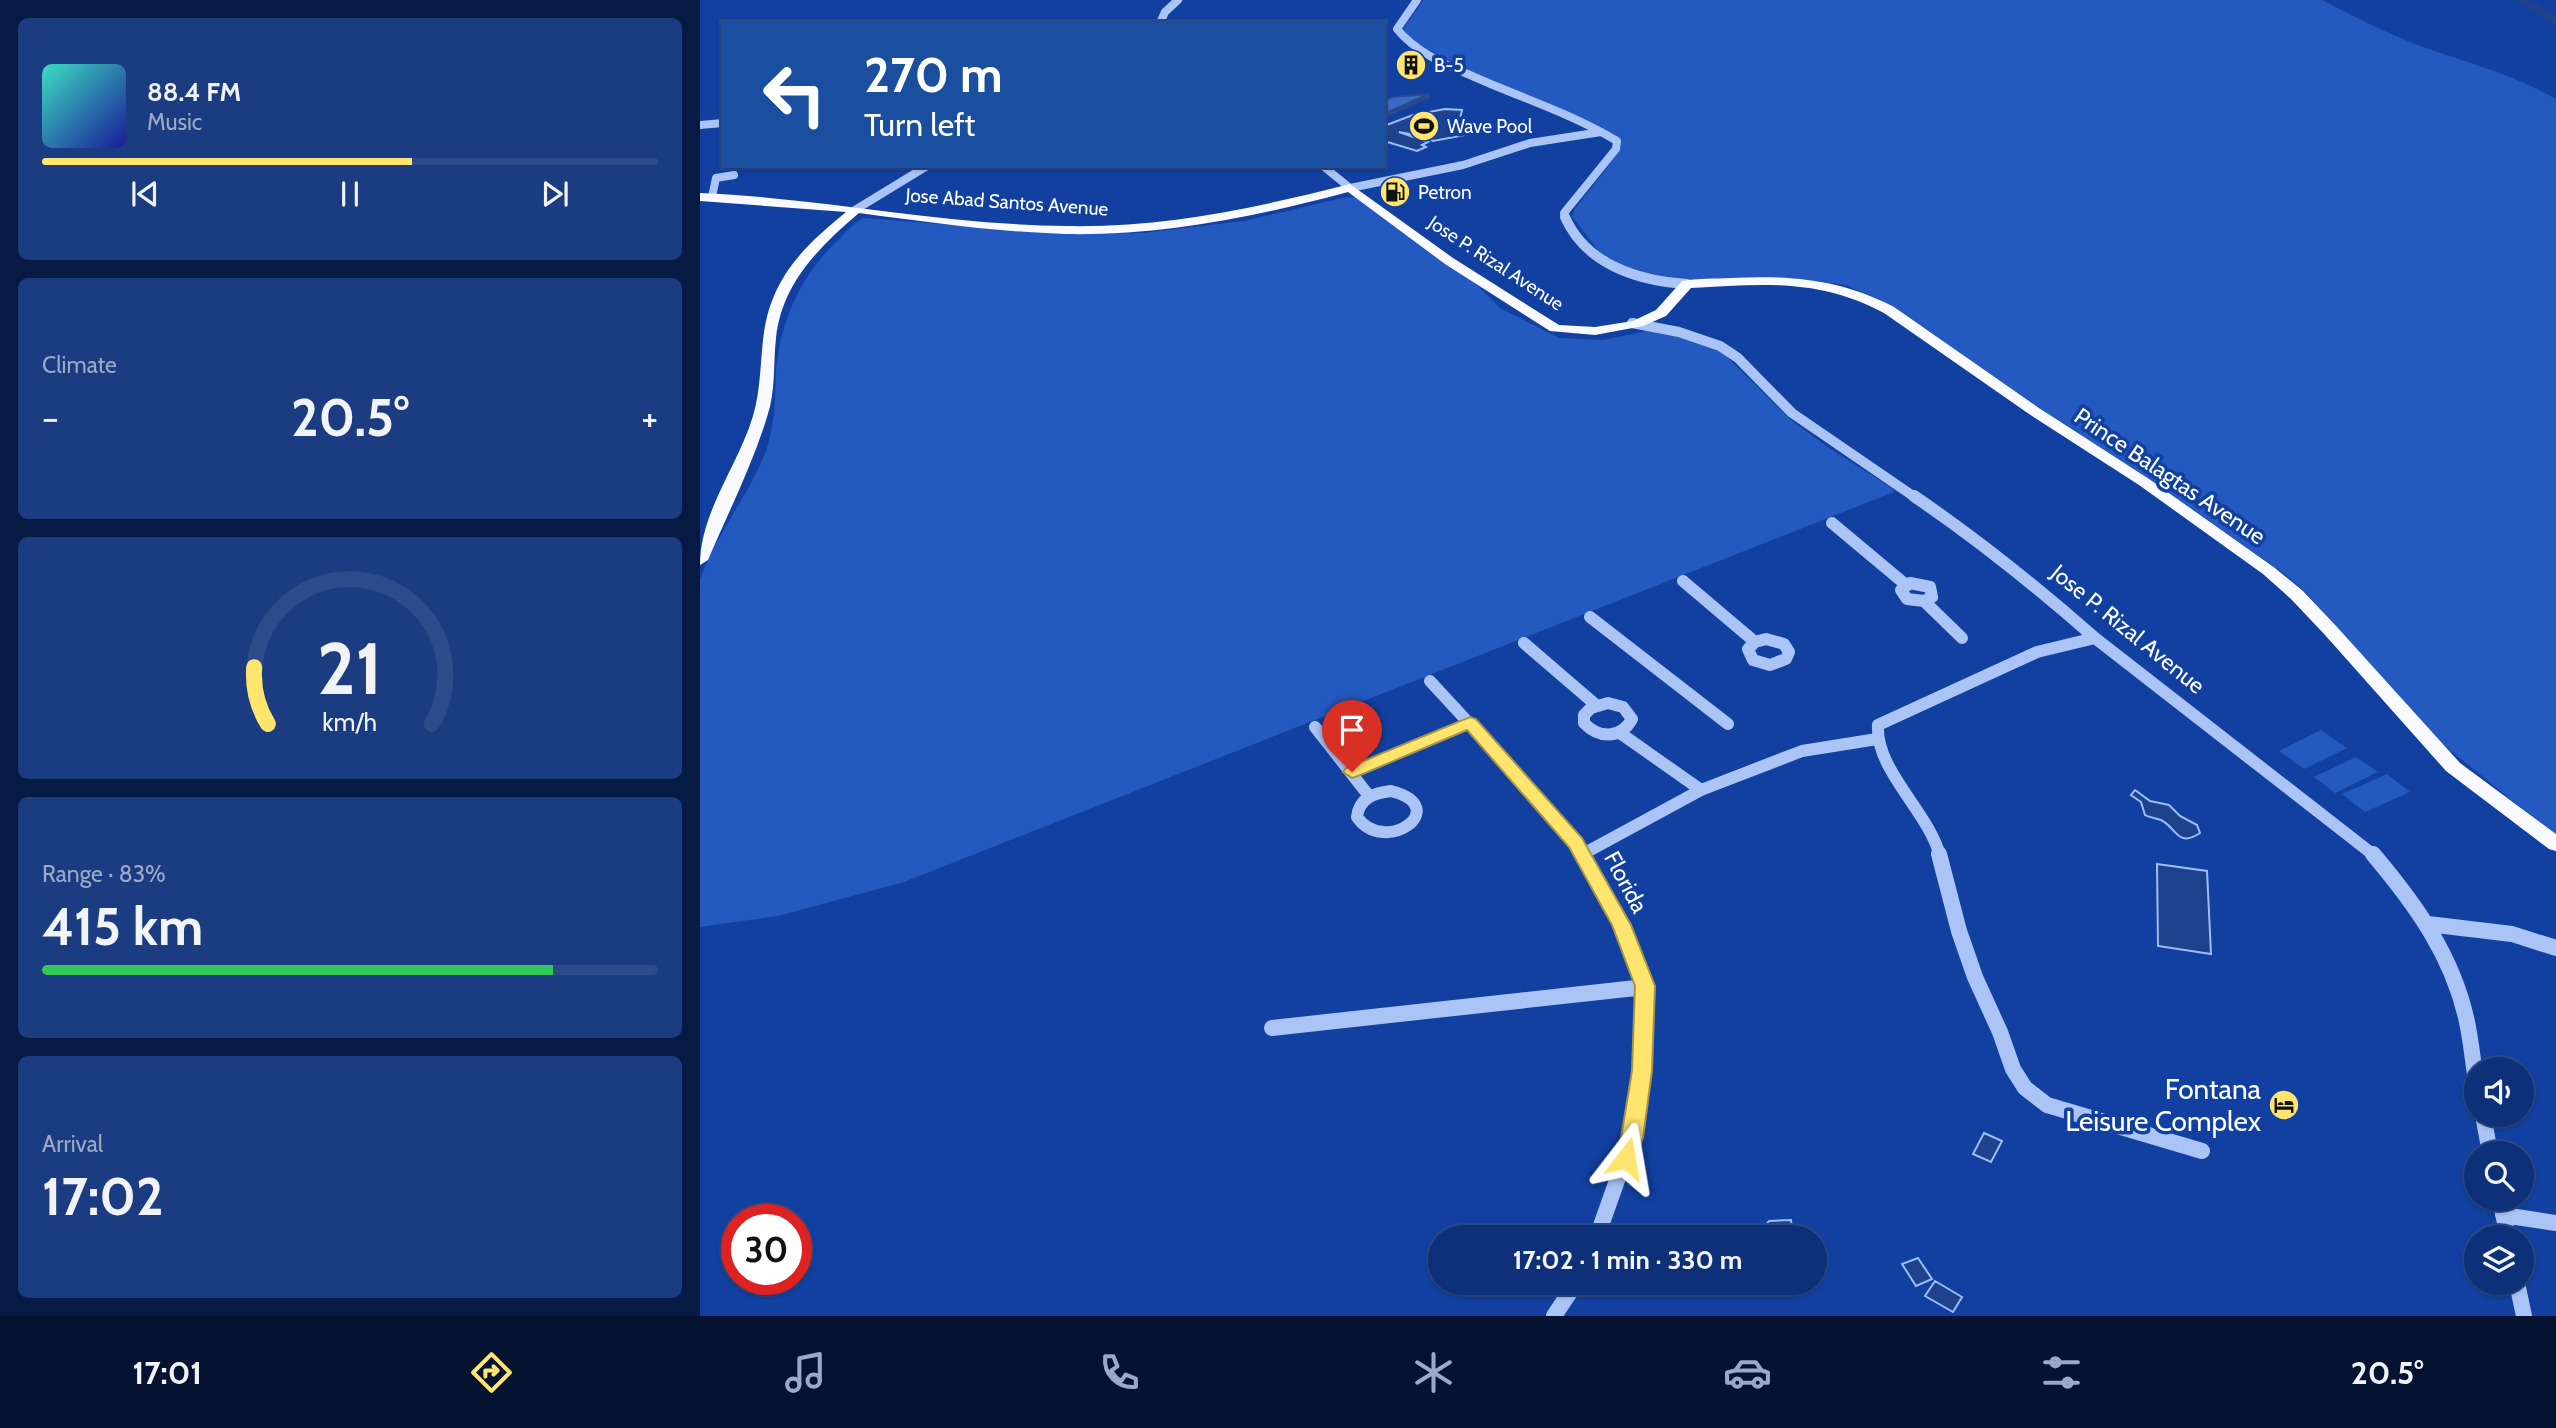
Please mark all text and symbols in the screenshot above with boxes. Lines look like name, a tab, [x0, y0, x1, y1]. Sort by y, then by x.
text: 270 m	[864, 45, 1003, 104]
building icon: B-5	[1394, 48, 1428, 82]
icon: left	[749, 49, 840, 140]
place label: B-5	[1434, 54, 1464, 77]
text: 88.4 FM	[147, 76, 241, 108]
text: Turn left	[864, 105, 975, 144]
text: Music	[147, 108, 202, 136]
sports icon: Wave Pool	[1407, 109, 1441, 143]
place label: Wave Pool	[1447, 115, 1533, 138]
icon: previous	[126, 175, 164, 213]
icon: pause	[331, 175, 369, 213]
icon: next	[536, 175, 574, 213]
fuel station icon: Petron	[1378, 175, 1412, 209]
place label: Petron	[1418, 181, 1472, 204]
street label: Jose Abad Santos Avenue	[904, 183, 1109, 221]
street label: Jose P. Rizal Avenue	[1423, 210, 1568, 316]
text: Climate	[42, 351, 117, 379]
text: 20.5°	[291, 386, 409, 449]
text: −	[42, 394, 59, 441]
text: +	[641, 394, 658, 441]
street label: Prince Balagtas Avenue	[2069, 402, 2271, 550]
street label: Jose P. Rizal Avenue	[2045, 558, 2211, 700]
text: 21	[317, 624, 383, 712]
pin	[1322, 700, 1382, 772]
text: km/h	[323, 707, 377, 737]
icon: arrive	[1333, 711, 1371, 749]
street label: Florida	[1598, 846, 1654, 918]
text: Range · 83%	[42, 860, 166, 888]
text: 415 km	[42, 895, 203, 958]
map controls	[2464, 1057, 2534, 1295]
button: sound	[2464, 1057, 2534, 1127]
place label: Fontana Leisure Complex	[2065, 1072, 2262, 1138]
hotel icon: Fontana Leisure Complex	[2267, 1088, 2301, 1122]
position arrow	[1589, 1121, 1663, 1195]
text: Arrival	[42, 1130, 103, 1158]
button: search	[2464, 1141, 2534, 1211]
text: 17:02	[42, 1165, 163, 1228]
speed limit sign: 30	[721, 1204, 812, 1295]
button: layers	[2464, 1225, 2534, 1295]
text: 17:02 · 1 min · 330 m	[1513, 1244, 1742, 1276]
icon: directions	[467, 1348, 516, 1397]
icon: music	[781, 1348, 830, 1397]
icon: phone	[1095, 1348, 1144, 1397]
icon: climate	[1409, 1348, 1458, 1397]
icon: car	[1723, 1348, 1772, 1397]
icon: filters	[2037, 1348, 2086, 1397]
text: 17:01	[132, 1353, 202, 1392]
text: 20.5°	[2351, 1353, 2424, 1392]

